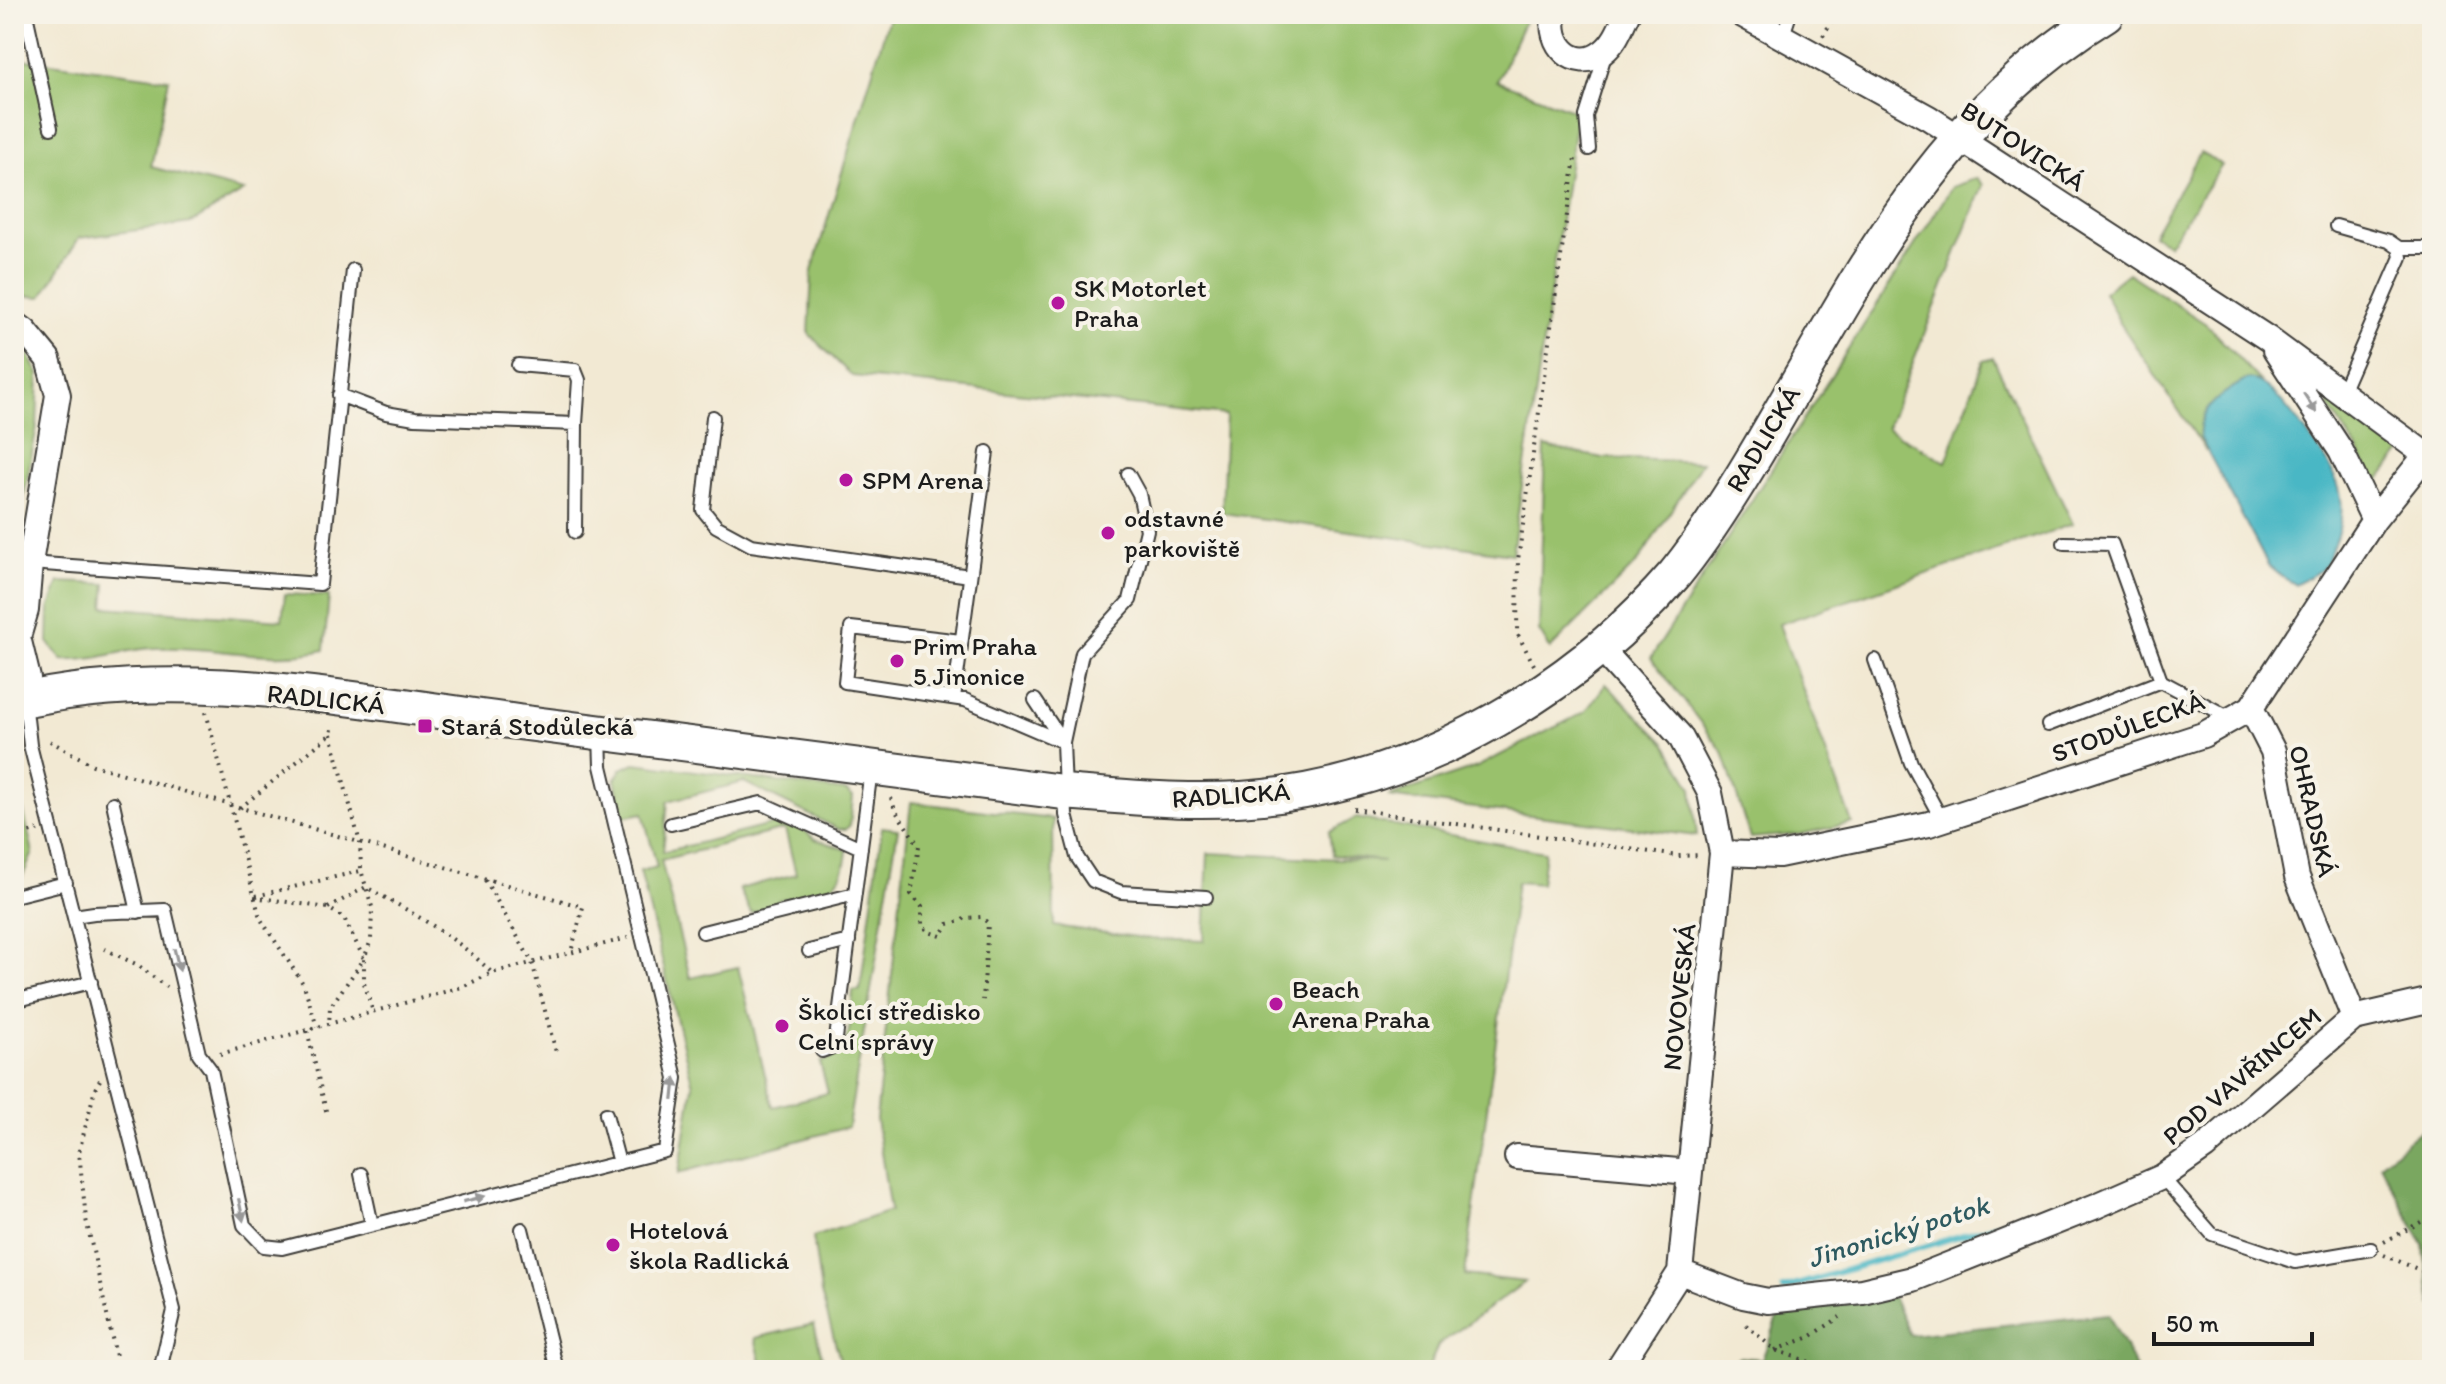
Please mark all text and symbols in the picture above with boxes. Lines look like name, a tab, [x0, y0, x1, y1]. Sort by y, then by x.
street label: BUTOVICKÁ	[1955, 94, 2092, 198]
place label: SK Motorlet Praha	[1074, 272, 1207, 334]
marker: SK Motorlet Praha	[1049, 294, 1067, 312]
street label: RADLICKÁ	[1719, 380, 1807, 498]
one-way arrow	[2302, 392, 2316, 414]
place label: SPM Arena	[862, 464, 984, 496]
marker: SPM Arena	[837, 471, 855, 489]
place label: odstavné parkoviště	[1124, 502, 1240, 564]
marker: odstavné parkoviště	[1099, 524, 1117, 542]
place label: Prim Praha 5 Jinonice	[913, 630, 1038, 692]
marker: Prim Praha 5 Jinonice	[888, 652, 906, 670]
street label: RADLICKÁ	[265, 677, 387, 721]
street label: STODŮLECKÁ	[2047, 684, 2209, 769]
place label: Stará Stodůlecká	[441, 710, 634, 742]
marker: Stará Stodůlecká	[416, 717, 434, 735]
street label: OHRADSKÁ	[2282, 742, 2344, 880]
street label: RADLICKÁ	[1171, 775, 1291, 815]
street label: NOVOVESKÁ	[1655, 922, 1703, 1072]
one-way arrow	[171, 947, 183, 972]
place label: Beach Arena Praha	[1292, 973, 1431, 1035]
place label: Školicí středisko Celní správy	[798, 995, 981, 1057]
marker: Beach Arena Praha	[1267, 995, 1285, 1013]
street label: POD VAVŘINCEM	[2156, 1000, 2328, 1152]
marker: Školicí středisko Celní správy	[773, 1017, 791, 1035]
one-way arrow	[667, 1077, 680, 1102]
water label: Jinonický potok	[1803, 1187, 1994, 1275]
one-way arrow	[461, 1193, 486, 1205]
one-way arrow	[235, 1198, 248, 1223]
place label: Hotelová škola Radlická	[629, 1214, 790, 1276]
marker: Hotelová škola Radlická	[604, 1236, 622, 1254]
scale bar	[2154, 1296, 2312, 1346]
text: 50 m	[2166, 1309, 2219, 1338]

